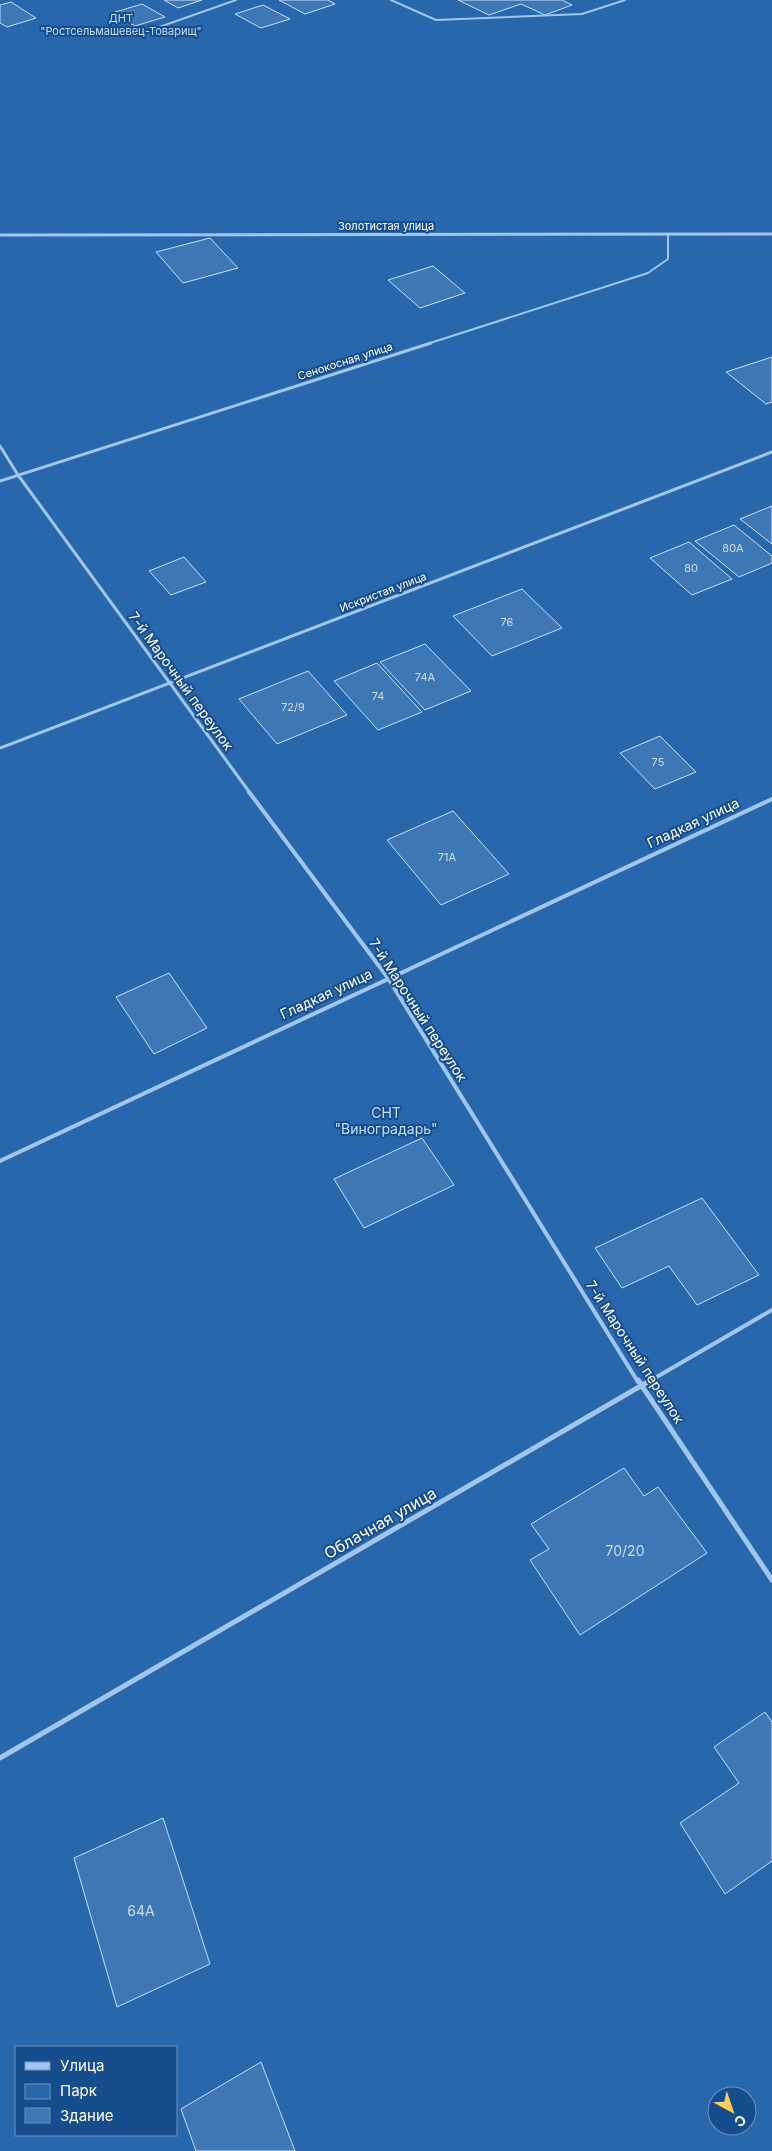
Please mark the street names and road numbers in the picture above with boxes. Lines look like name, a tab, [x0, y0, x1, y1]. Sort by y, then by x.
street label: Золотистая улица	[338, 219, 434, 233]
street label: Сенокосная улица	[296, 339, 394, 383]
street label: Искристая улица	[338, 569, 428, 615]
street label: 7-й Марочный переулок	[125, 608, 238, 754]
street label: Гладкая улица	[644, 794, 742, 851]
street label: 7-й Марочный переулок	[366, 935, 471, 1085]
street label: Гладкая улица	[277, 965, 375, 1022]
street label: 7-й Марочный переулок	[583, 1277, 688, 1427]
street label: Облачная улица	[320, 1483, 440, 1563]

